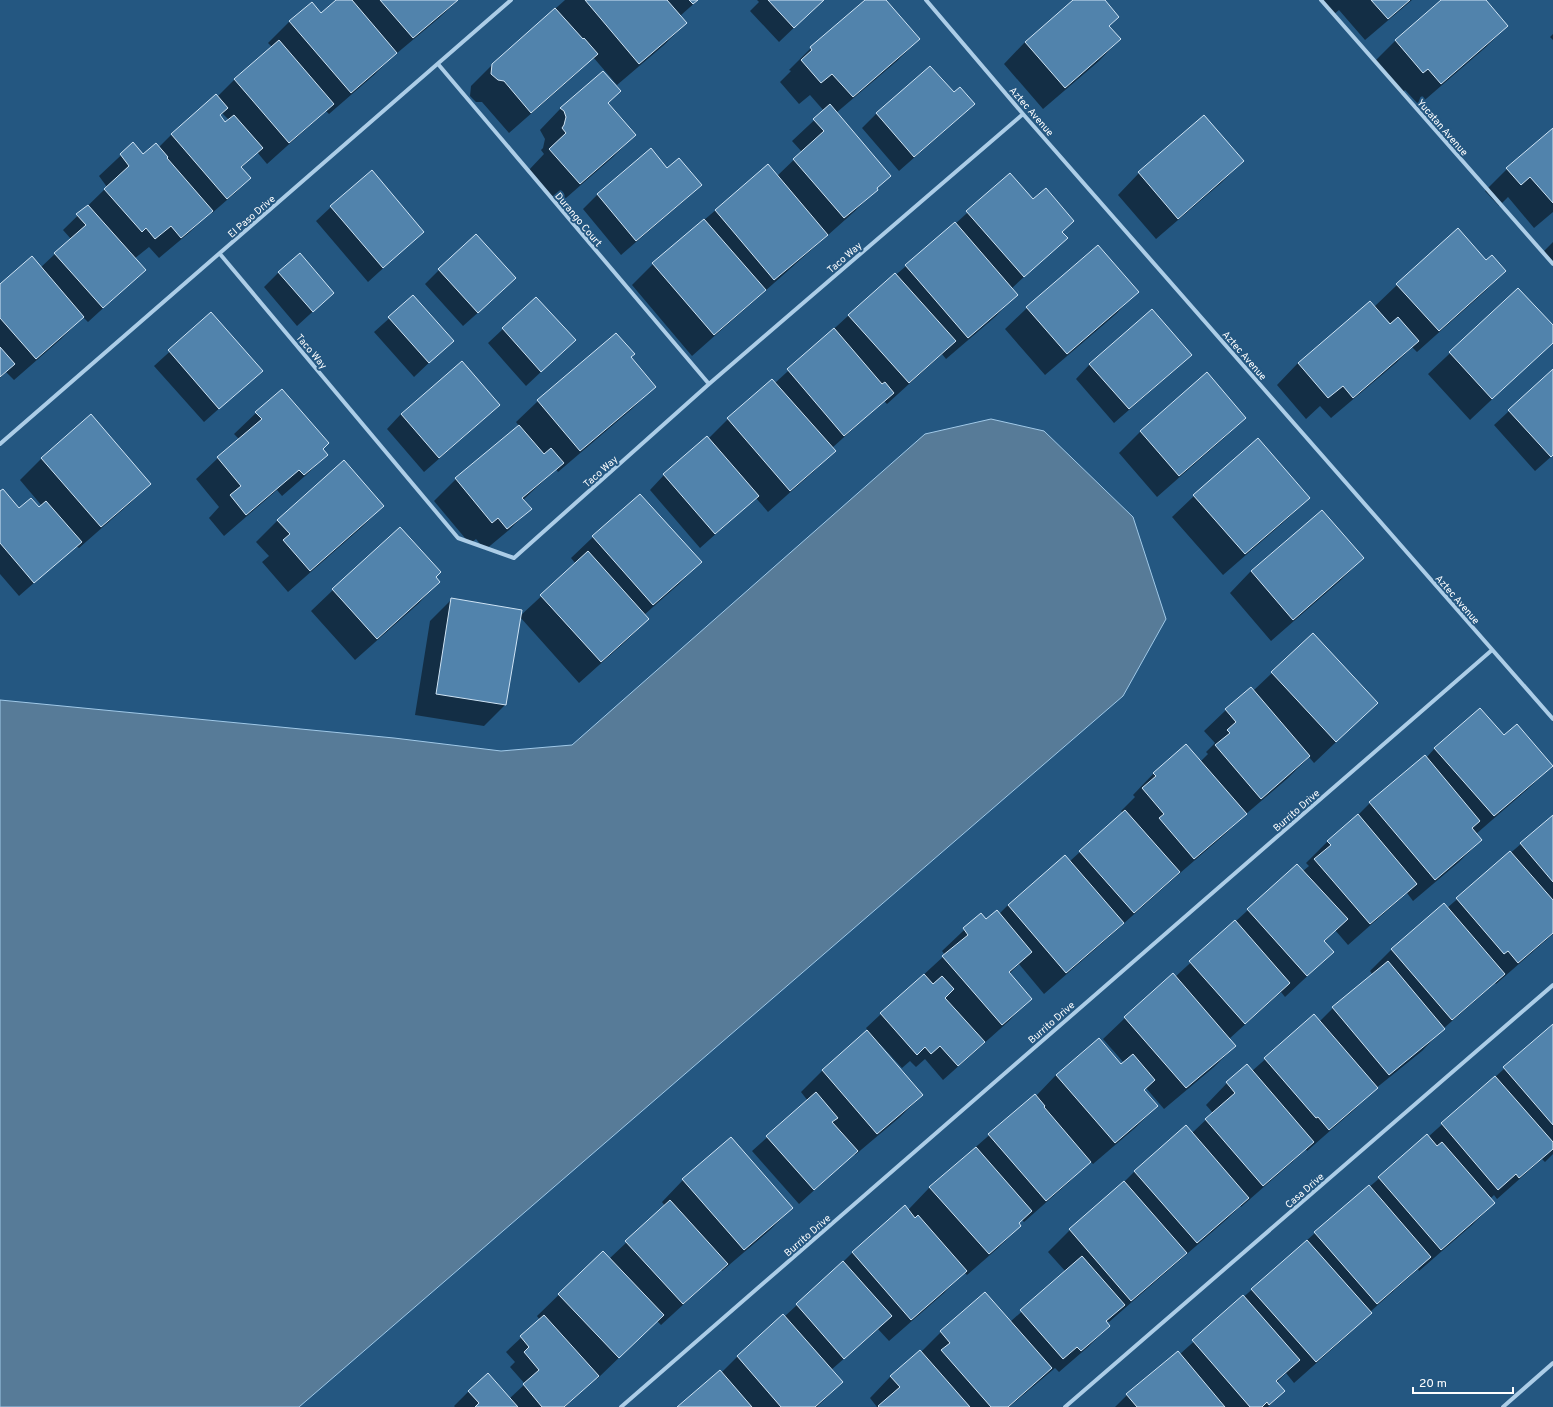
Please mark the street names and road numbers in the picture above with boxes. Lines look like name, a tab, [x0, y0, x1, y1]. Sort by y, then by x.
street label: Aztec Avenue	[1006, 85, 1056, 139]
street label: Yucatan Avenue	[1414, 97, 1470, 159]
street label: Durango Court	[551, 190, 604, 250]
street label: El Paso Drive	[226, 193, 278, 241]
street label: Taco Way	[825, 239, 865, 277]
street label: Aztec Avenue	[1219, 329, 1269, 383]
street label: Taco Way	[292, 332, 329, 372]
street label: Taco Way	[581, 453, 621, 491]
street label: Aztec Avenue	[1432, 573, 1482, 627]
street label: Burrito Drive	[1271, 787, 1323, 835]
street label: Burrito Drive	[1026, 999, 1078, 1047]
street label: Casa Drive	[1283, 1171, 1327, 1212]
street label: Burrito Drive	[782, 1212, 834, 1260]

